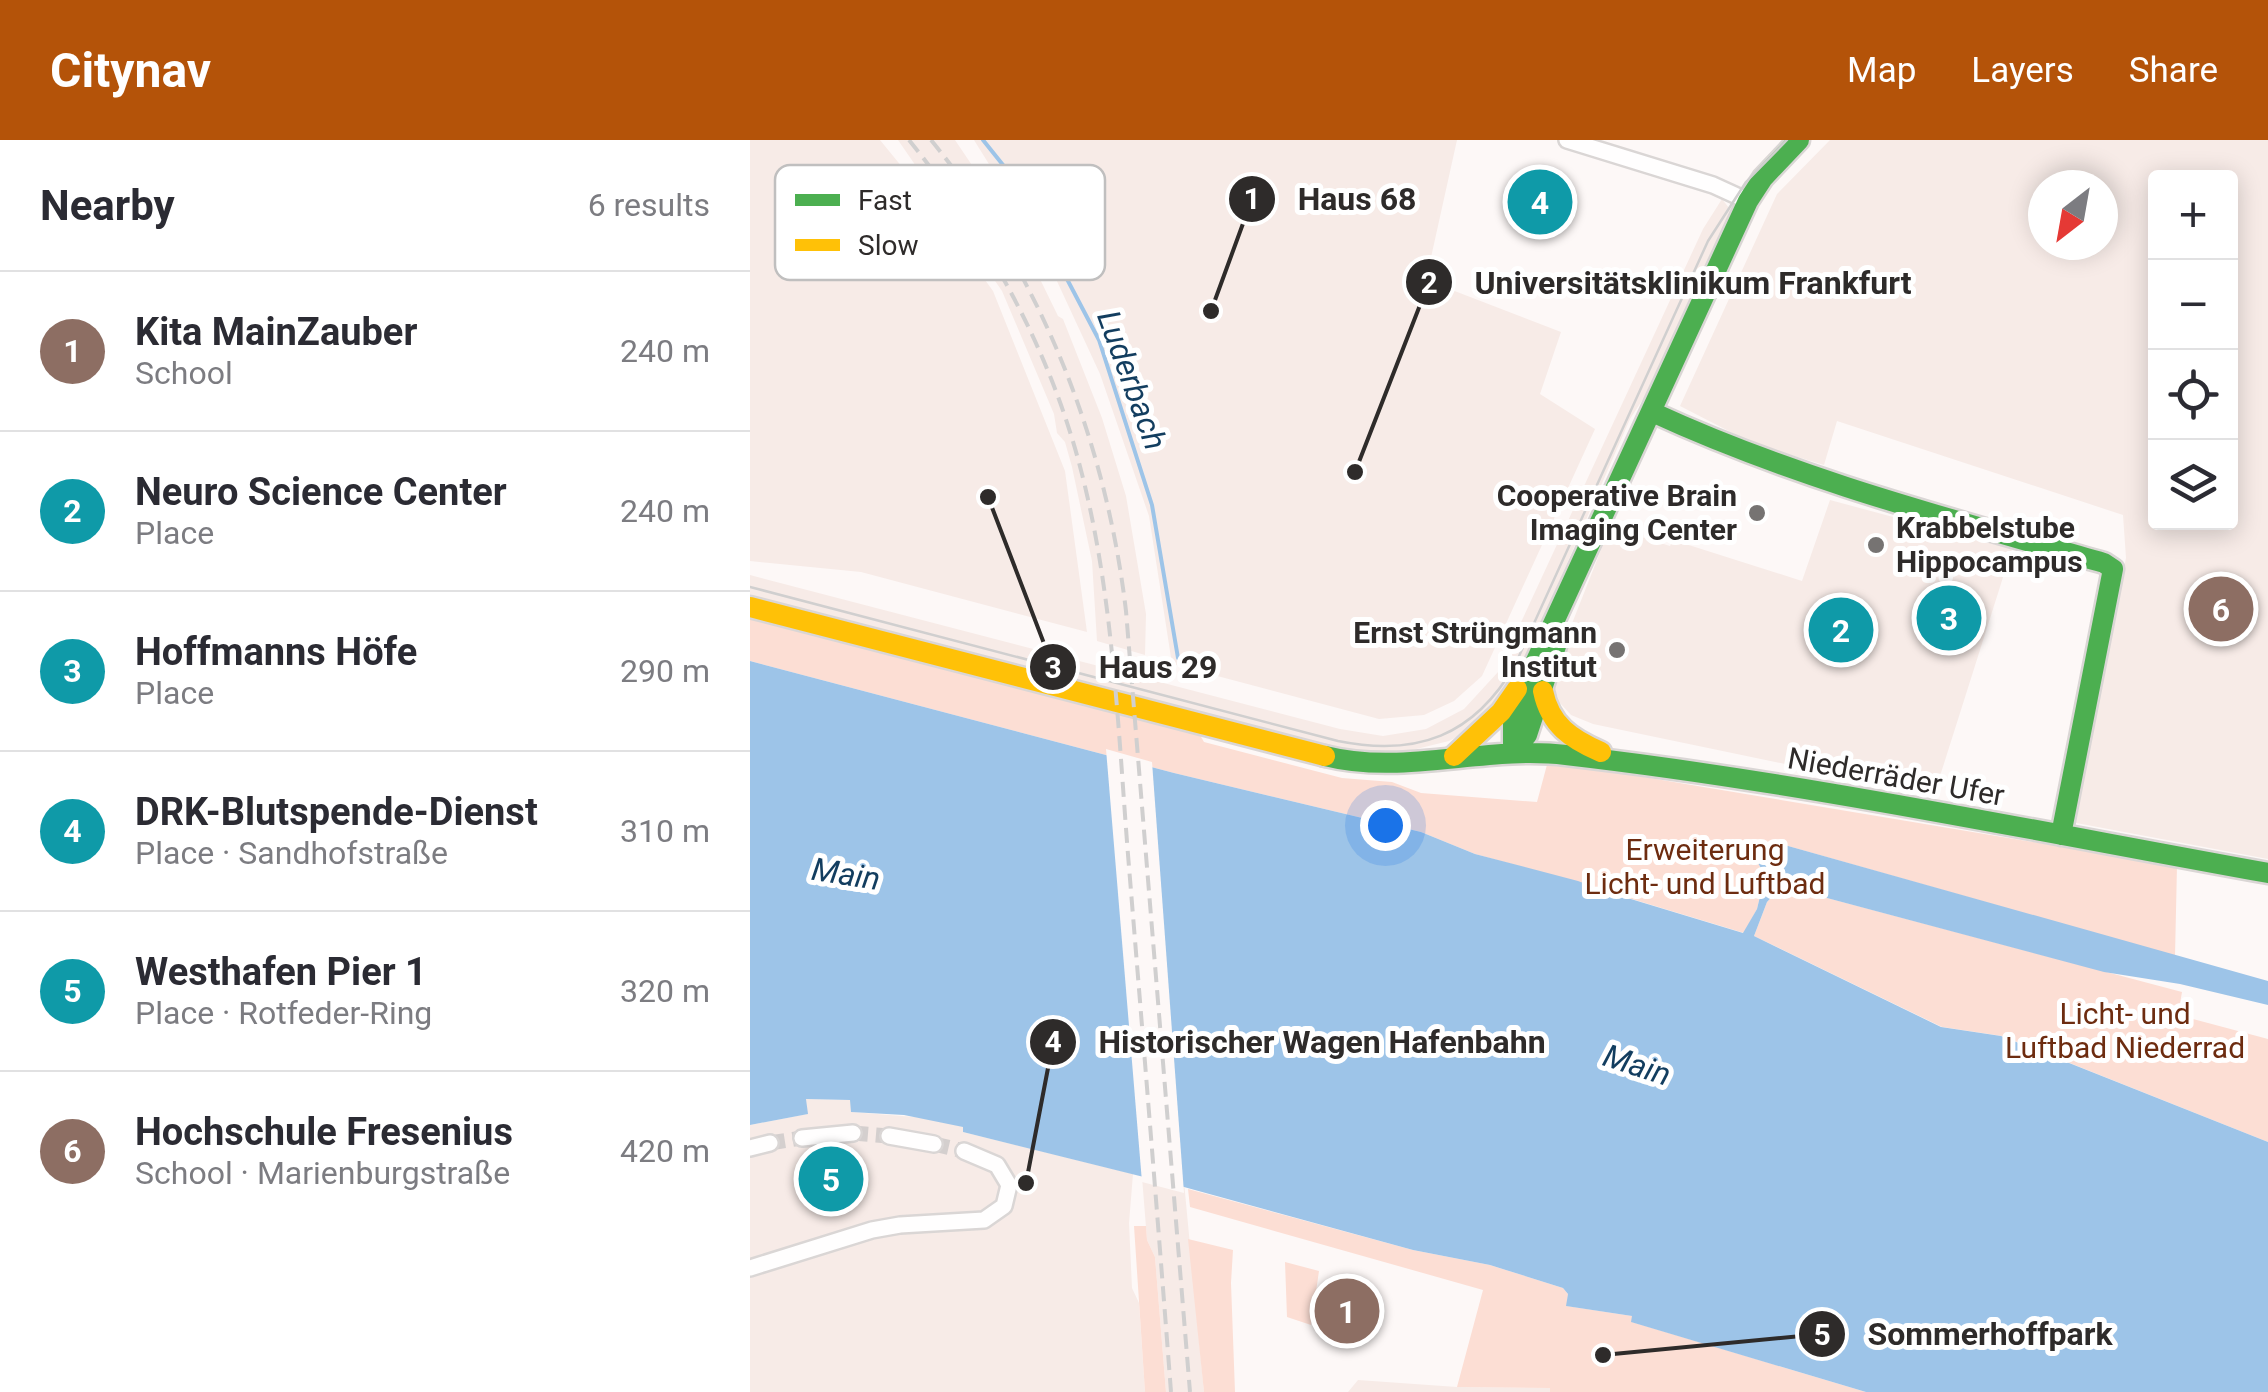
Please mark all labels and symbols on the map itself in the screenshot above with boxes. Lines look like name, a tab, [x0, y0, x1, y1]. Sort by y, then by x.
pin: 4	[1508, 164, 1572, 240]
legend	[775, 165, 1105, 280]
callout: Haus 68	[1227, 168, 1436, 230]
north arrow	[2028, 170, 2118, 260]
text: Haus 68	[1298, 180, 1416, 218]
text: 1	[1243, 181, 1261, 216]
text: Fast	[858, 184, 912, 217]
text: Slow	[858, 229, 918, 262]
callout: Universitätsklinikum Frankfurt	[1404, 251, 1931, 313]
text: Universitätsklinikum Frankfurt	[1475, 264, 1912, 302]
text: 2	[1420, 265, 1438, 300]
water label: Luderbach	[1089, 305, 1175, 455]
place label: Cooperative Brain Imaging Center	[1497, 478, 1737, 547]
marker: Cooperative Brain Imaging Center	[1746, 502, 1768, 524]
place label: Krabbelstube Hippocampus	[1896, 510, 2083, 579]
marker: Krabbelstube Hippocampus	[1865, 534, 1887, 556]
pin: 6	[2188, 572, 2254, 646]
pin: 3	[1916, 580, 1982, 656]
pin: 2	[1808, 592, 1874, 668]
place label: Ernst Strüngmann Institut	[1353, 615, 1597, 684]
callout: Haus 29	[1028, 636, 1237, 698]
marker: Ernst Strüngmann Institut	[1606, 639, 1628, 661]
text: Haus 29	[1099, 648, 1217, 686]
text: 3	[1044, 650, 1062, 685]
street label: Niederräder Ufer	[1785, 740, 2007, 813]
your location	[1360, 800, 1411, 851]
park label: Erweiterung Licht- und Luftbad	[1584, 832, 1826, 901]
water label: Main	[809, 850, 883, 898]
park label: Licht- und Luftbad Niederrad	[2005, 996, 2245, 1065]
callout: Historischer Wagen Hafenbahn	[1028, 1011, 1565, 1073]
text: Historischer Wagen Hafenbahn	[1098, 1023, 1546, 1061]
text: 4	[1044, 1024, 1062, 1059]
water label: Main	[1598, 1036, 1676, 1094]
pin: 5	[798, 1142, 864, 1216]
pin: 1	[1314, 1274, 1380, 1348]
callout: Sommerhoffpark	[1797, 1303, 2132, 1365]
text: Sommerhoffpark	[1867, 1315, 2113, 1353]
text: 5	[1813, 1317, 1831, 1352]

